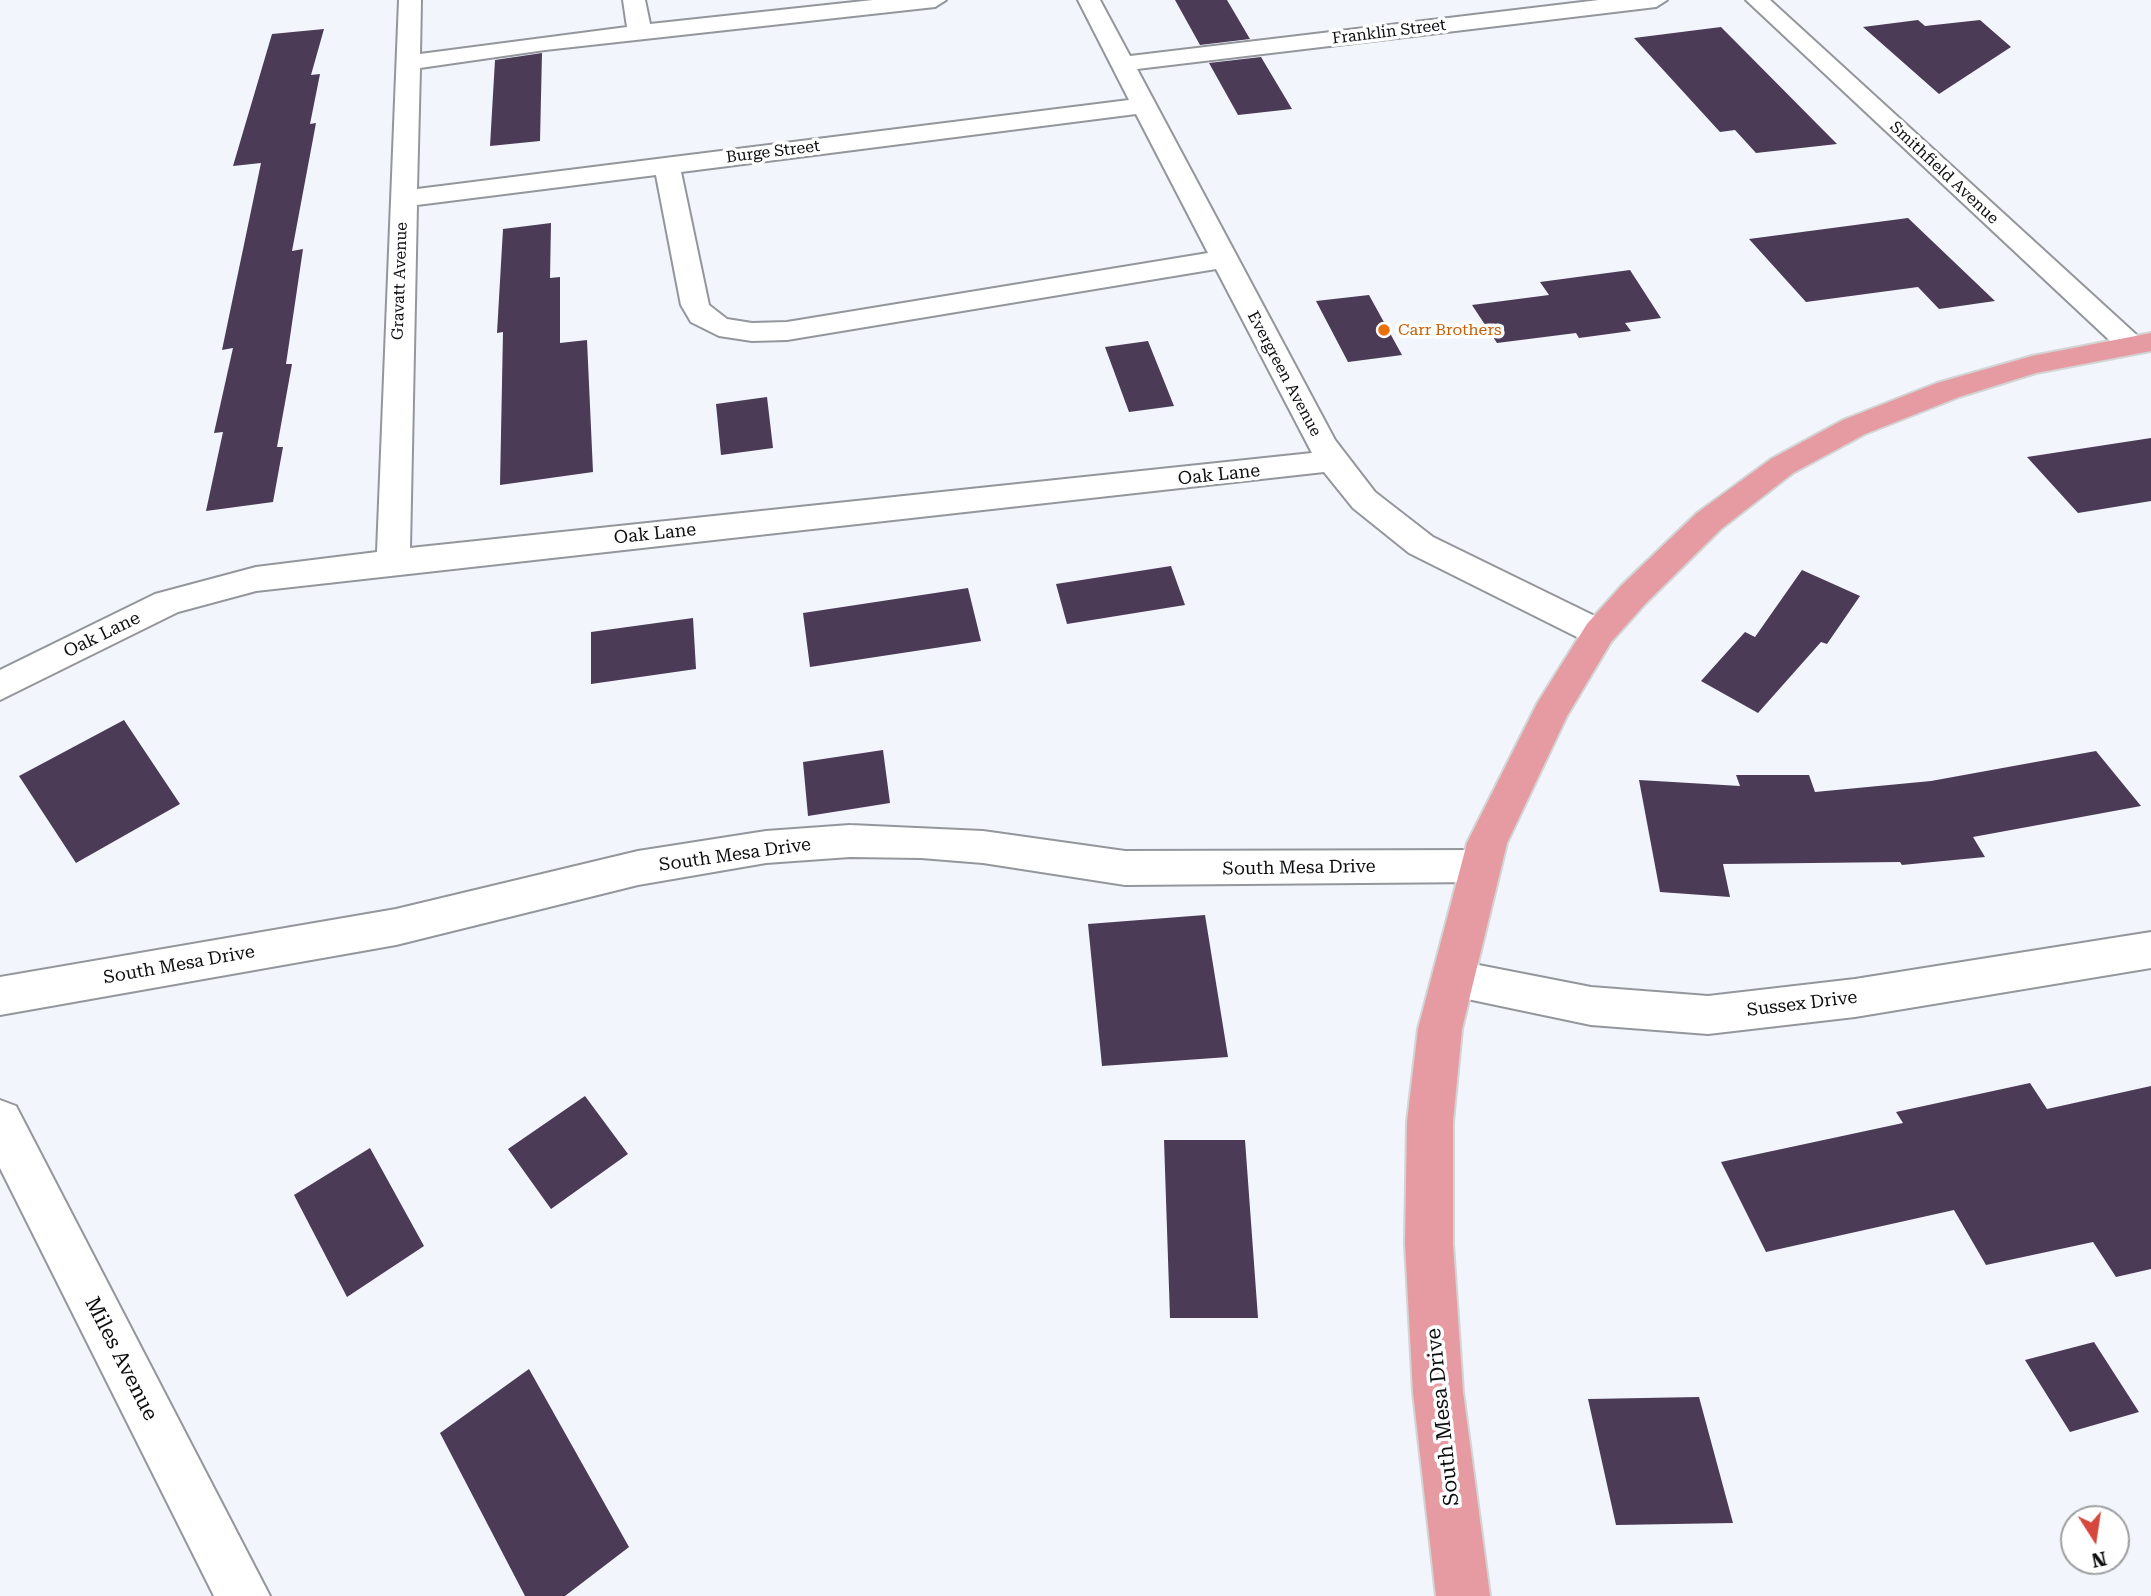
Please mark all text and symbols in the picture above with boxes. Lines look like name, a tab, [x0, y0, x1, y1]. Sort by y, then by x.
street label: Franklin Street	[1331, 15, 1447, 49]
street label: Smithfield Avenue	[1886, 118, 2002, 228]
street label: Burge Street	[725, 137, 821, 167]
street label: Gravatt Avenue	[388, 222, 412, 340]
street label: Evergreen Avenue	[1243, 308, 1325, 440]
place label: Carr Brothers	[1398, 320, 1502, 340]
marker: Carr Brothers	[1376, 322, 1392, 338]
street label: Oak Lane	[1177, 460, 1261, 490]
street label: Oak Lane	[613, 519, 697, 549]
street label: Oak Lane	[60, 607, 144, 663]
street label: South Mesa Drive	[658, 834, 812, 876]
street label: South Mesa Drive	[1222, 856, 1376, 880]
street label: South Mesa Drive	[102, 941, 256, 989]
street label: Sussex Drive	[1746, 987, 1858, 1021]
street label: Miles Avenue	[79, 1293, 163, 1425]
street label: South Mesa Drive	[1421, 1327, 1465, 1507]
north arrow	[2060, 1505, 2130, 1575]
text: N	[2090, 1546, 2109, 1572]

